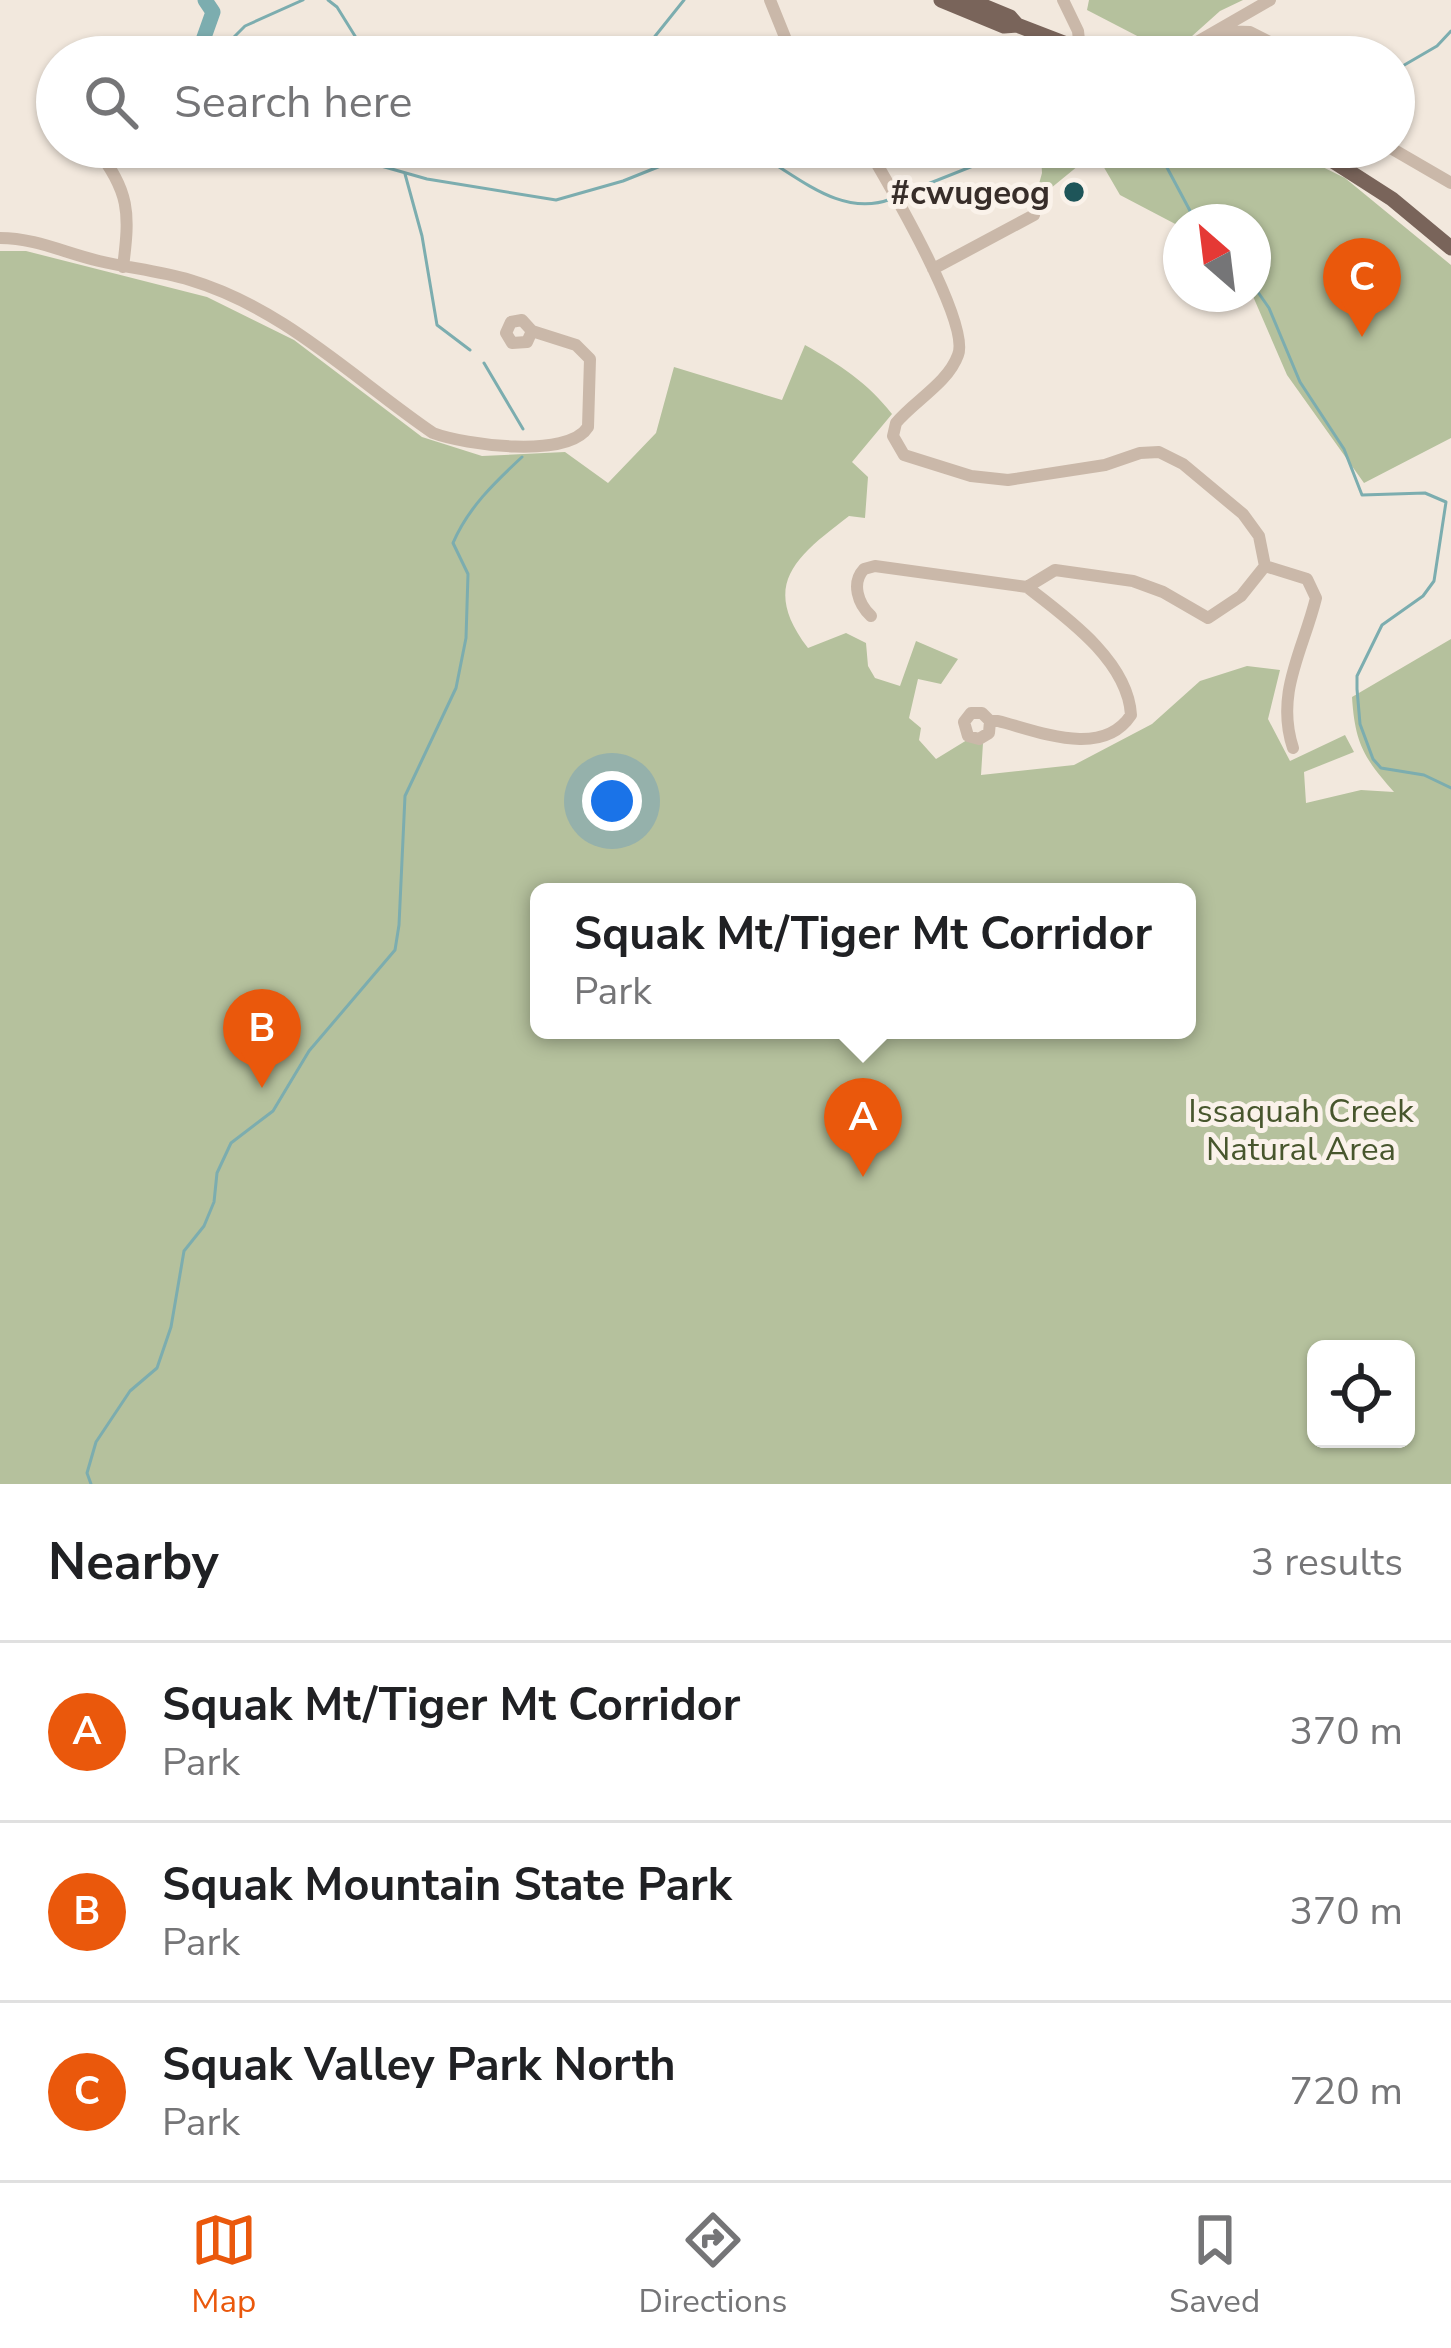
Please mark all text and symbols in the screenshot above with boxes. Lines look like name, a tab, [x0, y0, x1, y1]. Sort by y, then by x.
search box	[36, 36, 1415, 168]
icon: search	[78, 69, 144, 135]
text: Search here	[174, 72, 413, 133]
place label: #cwugeog	[890, 171, 1050, 216]
marker: #cwugeog	[1061, 179, 1087, 205]
north arrow	[1163, 204, 1271, 312]
pin: C	[1323, 238, 1401, 337]
your location	[582, 771, 642, 831]
popup	[530, 883, 1196, 1039]
text: Squak Mt/Tiger Mt Corridor	[574, 904, 1152, 965]
text: Park	[574, 965, 652, 1018]
pin: B	[223, 989, 301, 1088]
pin: A	[824, 1078, 902, 1177]
park label: Issaquah Creek Natural Area	[1188, 1089, 1414, 1172]
map controls	[1307, 1340, 1415, 1448]
button: locate	[1307, 1340, 1415, 1448]
text: Nearby	[48, 1527, 219, 1597]
text: 3 results	[1251, 1536, 1403, 1589]
text: Squak Mt/Tiger Mt Corridor	[162, 1675, 740, 1736]
text: A	[72, 1705, 102, 1758]
text: 370 m	[1289, 1705, 1403, 1758]
text: Park	[162, 1736, 240, 1789]
text: Squak Mountain State Park	[162, 1855, 732, 1916]
text: B	[74, 1885, 100, 1938]
text: 370 m	[1289, 1885, 1403, 1938]
text: Park	[162, 1916, 240, 1969]
text: Squak Valley Park North	[162, 2035, 676, 2096]
text: C	[74, 2065, 100, 2118]
text: 720 m	[1289, 2065, 1403, 2118]
text: Park	[162, 2096, 240, 2149]
tab: Map	[191, 2207, 257, 2324]
tab: Directions	[639, 2207, 787, 2324]
tab: Saved	[1169, 2207, 1260, 2324]

